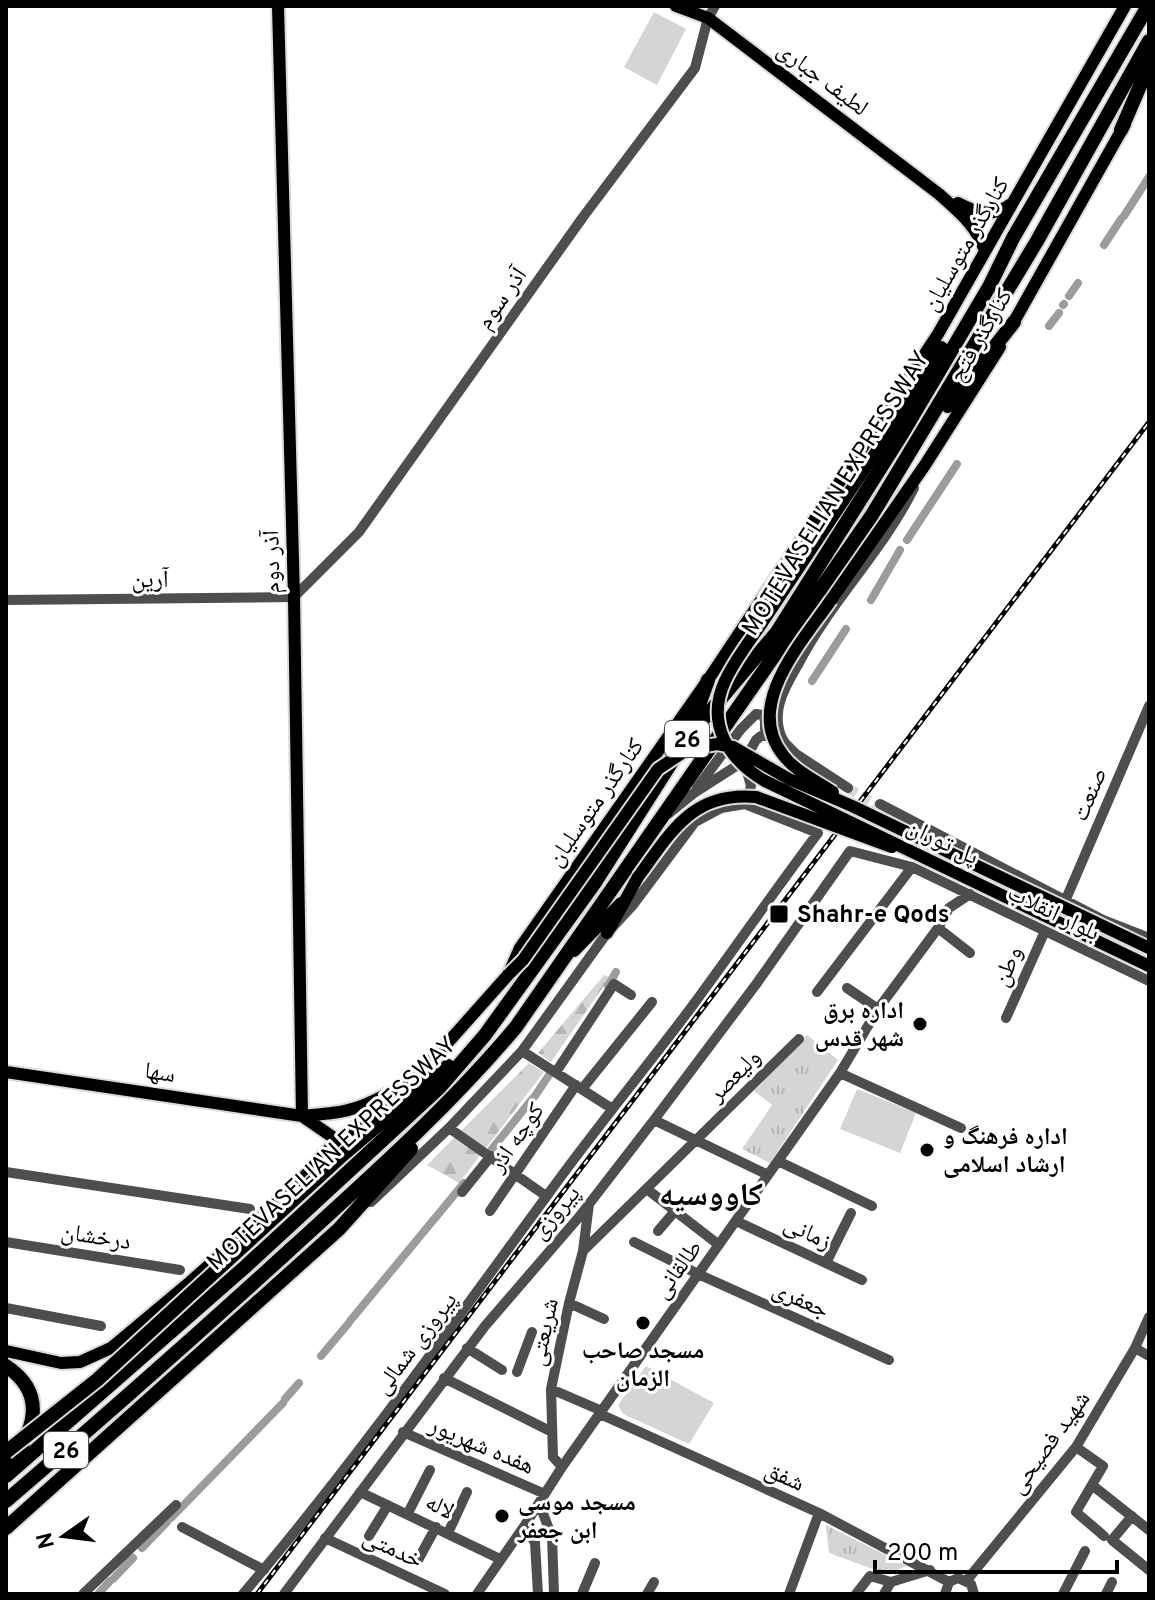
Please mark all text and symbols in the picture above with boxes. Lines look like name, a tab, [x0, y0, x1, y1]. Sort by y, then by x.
street label: لطیف جباری	[770, 36, 873, 124]
street label: کنارگذر متوسلیان	[916, 173, 1017, 317]
street label: آذر سوم	[470, 261, 535, 336]
street label: کنارگذر فتح	[943, 284, 1021, 388]
street label: MOTEVASELIAN EXPRESSWAY	[736, 346, 937, 642]
street label: آذر دوم	[257, 529, 289, 594]
street label: آرین	[131, 566, 170, 596]
road number: 26	[665, 721, 709, 757]
street label: کنارگذر متوسلیان	[541, 733, 652, 873]
street label: صنعت	[1066, 763, 1115, 826]
street label: پل توران	[901, 813, 983, 873]
street label: بلوار انقلاب	[1002, 879, 1104, 949]
place label: Shahr-e Qods	[797, 901, 950, 931]
marker: Shahr-e Qods	[768, 903, 790, 925]
street label: وطن	[987, 942, 1031, 992]
place label: اداره برق شهر قدس	[815, 997, 904, 1055]
marker: اداره برق شهر قدس	[911, 1015, 929, 1033]
street label: MOTEVASELIAN EXPRESSWAY	[201, 1031, 463, 1278]
street label: ولیعصر	[702, 1043, 768, 1110]
street label: سها	[142, 1057, 177, 1091]
street label: کوچه اذر	[482, 1098, 552, 1179]
place label: اداره فرهنگ و ارشاد اسلامی	[943, 1123, 1068, 1181]
marker: اداره فرهنگ و ارشاد اسلامی	[918, 1141, 936, 1159]
district label: کاووسیه	[659, 1177, 763, 1217]
street label: پیروزی	[525, 1180, 588, 1247]
street label: زمانی	[778, 1210, 836, 1258]
street label: درخشان	[59, 1218, 133, 1258]
street label: طالقانی	[647, 1235, 710, 1305]
street label: جعفری	[767, 1275, 833, 1327]
street label: پیروزی شمالی	[368, 1287, 465, 1402]
street label: شریعتی	[523, 1296, 567, 1369]
marker: مسجد صاحب الزمان	[634, 1314, 652, 1332]
place label: مسجد صاحب الزمان	[582, 1337, 704, 1395]
street label: شهید فصیحی	[1003, 1386, 1098, 1501]
street label: هفده شهریور	[423, 1411, 538, 1482]
road number: 26	[44, 1432, 88, 1468]
street label: شفق	[760, 1456, 809, 1500]
street label: لاله	[420, 1488, 459, 1528]
place label: مسجد موسی ابن جعفر	[517, 1489, 636, 1547]
north arrow	[24, 1496, 104, 1576]
marker: مسجد موسی ابن جعفر	[493, 1507, 511, 1525]
street label: خدمتی	[357, 1523, 427, 1577]
scale bar	[875, 1524, 1117, 1574]
text: N	[32, 1529, 62, 1551]
text: 200 m	[887, 1539, 958, 1569]

